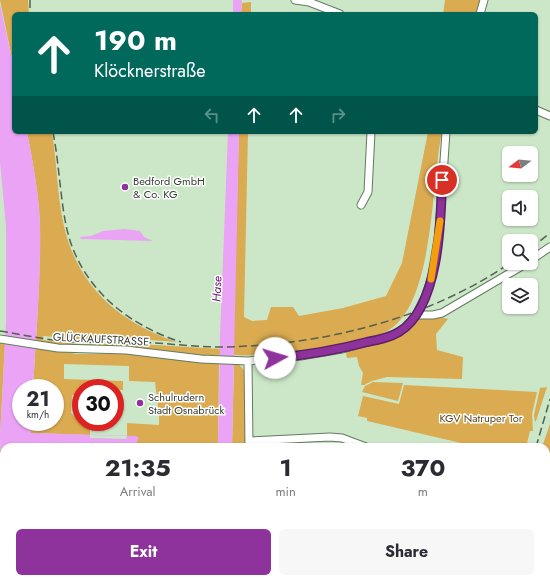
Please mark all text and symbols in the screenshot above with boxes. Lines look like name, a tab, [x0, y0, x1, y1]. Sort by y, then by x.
text: 190 m	[94, 20, 177, 61]
icon: ahead	[28, 28, 80, 80]
text: Klöcknerstraße	[94, 58, 205, 84]
icon: left	[201, 104, 223, 126]
icon: ahead	[243, 104, 265, 126]
icon: ahead	[285, 104, 307, 126]
icon: right	[327, 104, 349, 126]
north arrow	[502, 146, 538, 182]
map controls	[502, 146, 538, 314]
pin	[425, 163, 459, 197]
icon: arrive	[431, 169, 453, 191]
place label: Bedford GmbH & Co. KG	[133, 173, 205, 202]
marker: Bedford GmbH & Co. KG	[120, 182, 130, 192]
button: sound	[502, 190, 538, 226]
button: search	[502, 234, 538, 270]
water label: Hase	[208, 276, 226, 302]
button: layers	[502, 278, 538, 314]
street label: GLÜCKAUFSTRASSE	[52, 328, 150, 350]
position arrow	[254, 337, 296, 379]
speed limit sign: 30	[72, 379, 124, 431]
text: 21	[26, 385, 50, 414]
place label: Schulrudern Stadt Osnabrück	[148, 389, 224, 418]
marker: Schulrudern Stadt Osnabrück	[135, 398, 145, 408]
text: km/h	[27, 407, 49, 422]
park label: KGV Natruper Tor	[439, 410, 523, 426]
text: 21:35	[105, 450, 171, 485]
text: 1	[279, 450, 292, 485]
text: 370	[400, 450, 445, 485]
text: Arrival	[120, 482, 156, 501]
text: min	[275, 482, 296, 501]
text: m	[418, 482, 428, 501]
button: Exit	[16, 529, 271, 575]
button: Share	[279, 529, 534, 575]

